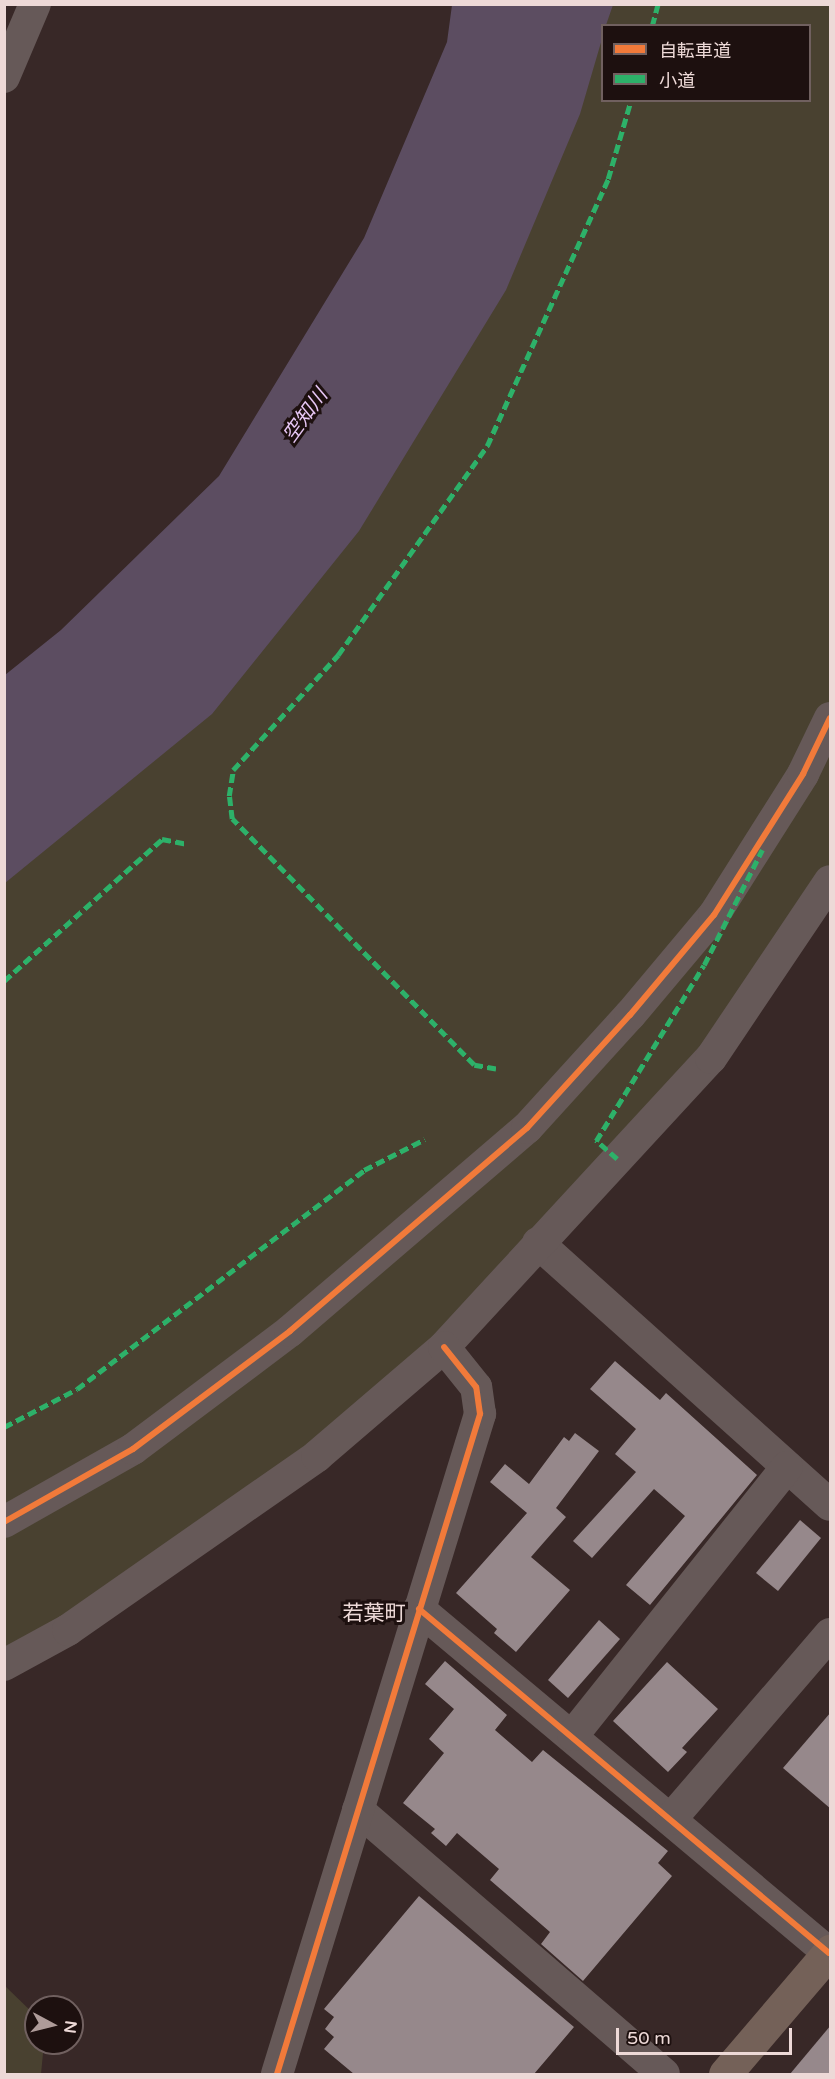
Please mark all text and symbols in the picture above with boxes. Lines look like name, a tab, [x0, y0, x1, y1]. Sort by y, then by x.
legend	[601, 24, 811, 102]
text: 自転車道	[659, 40, 731, 62]
text: 小道	[659, 70, 695, 92]
water label: 空知川	[279, 385, 333, 447]
district label: 若葉町	[343, 1601, 405, 1627]
north arrow	[24, 1995, 84, 2055]
scale bar	[619, 2016, 794, 2054]
text: N	[59, 2019, 81, 2035]
text: 50 m	[627, 2027, 671, 2049]

